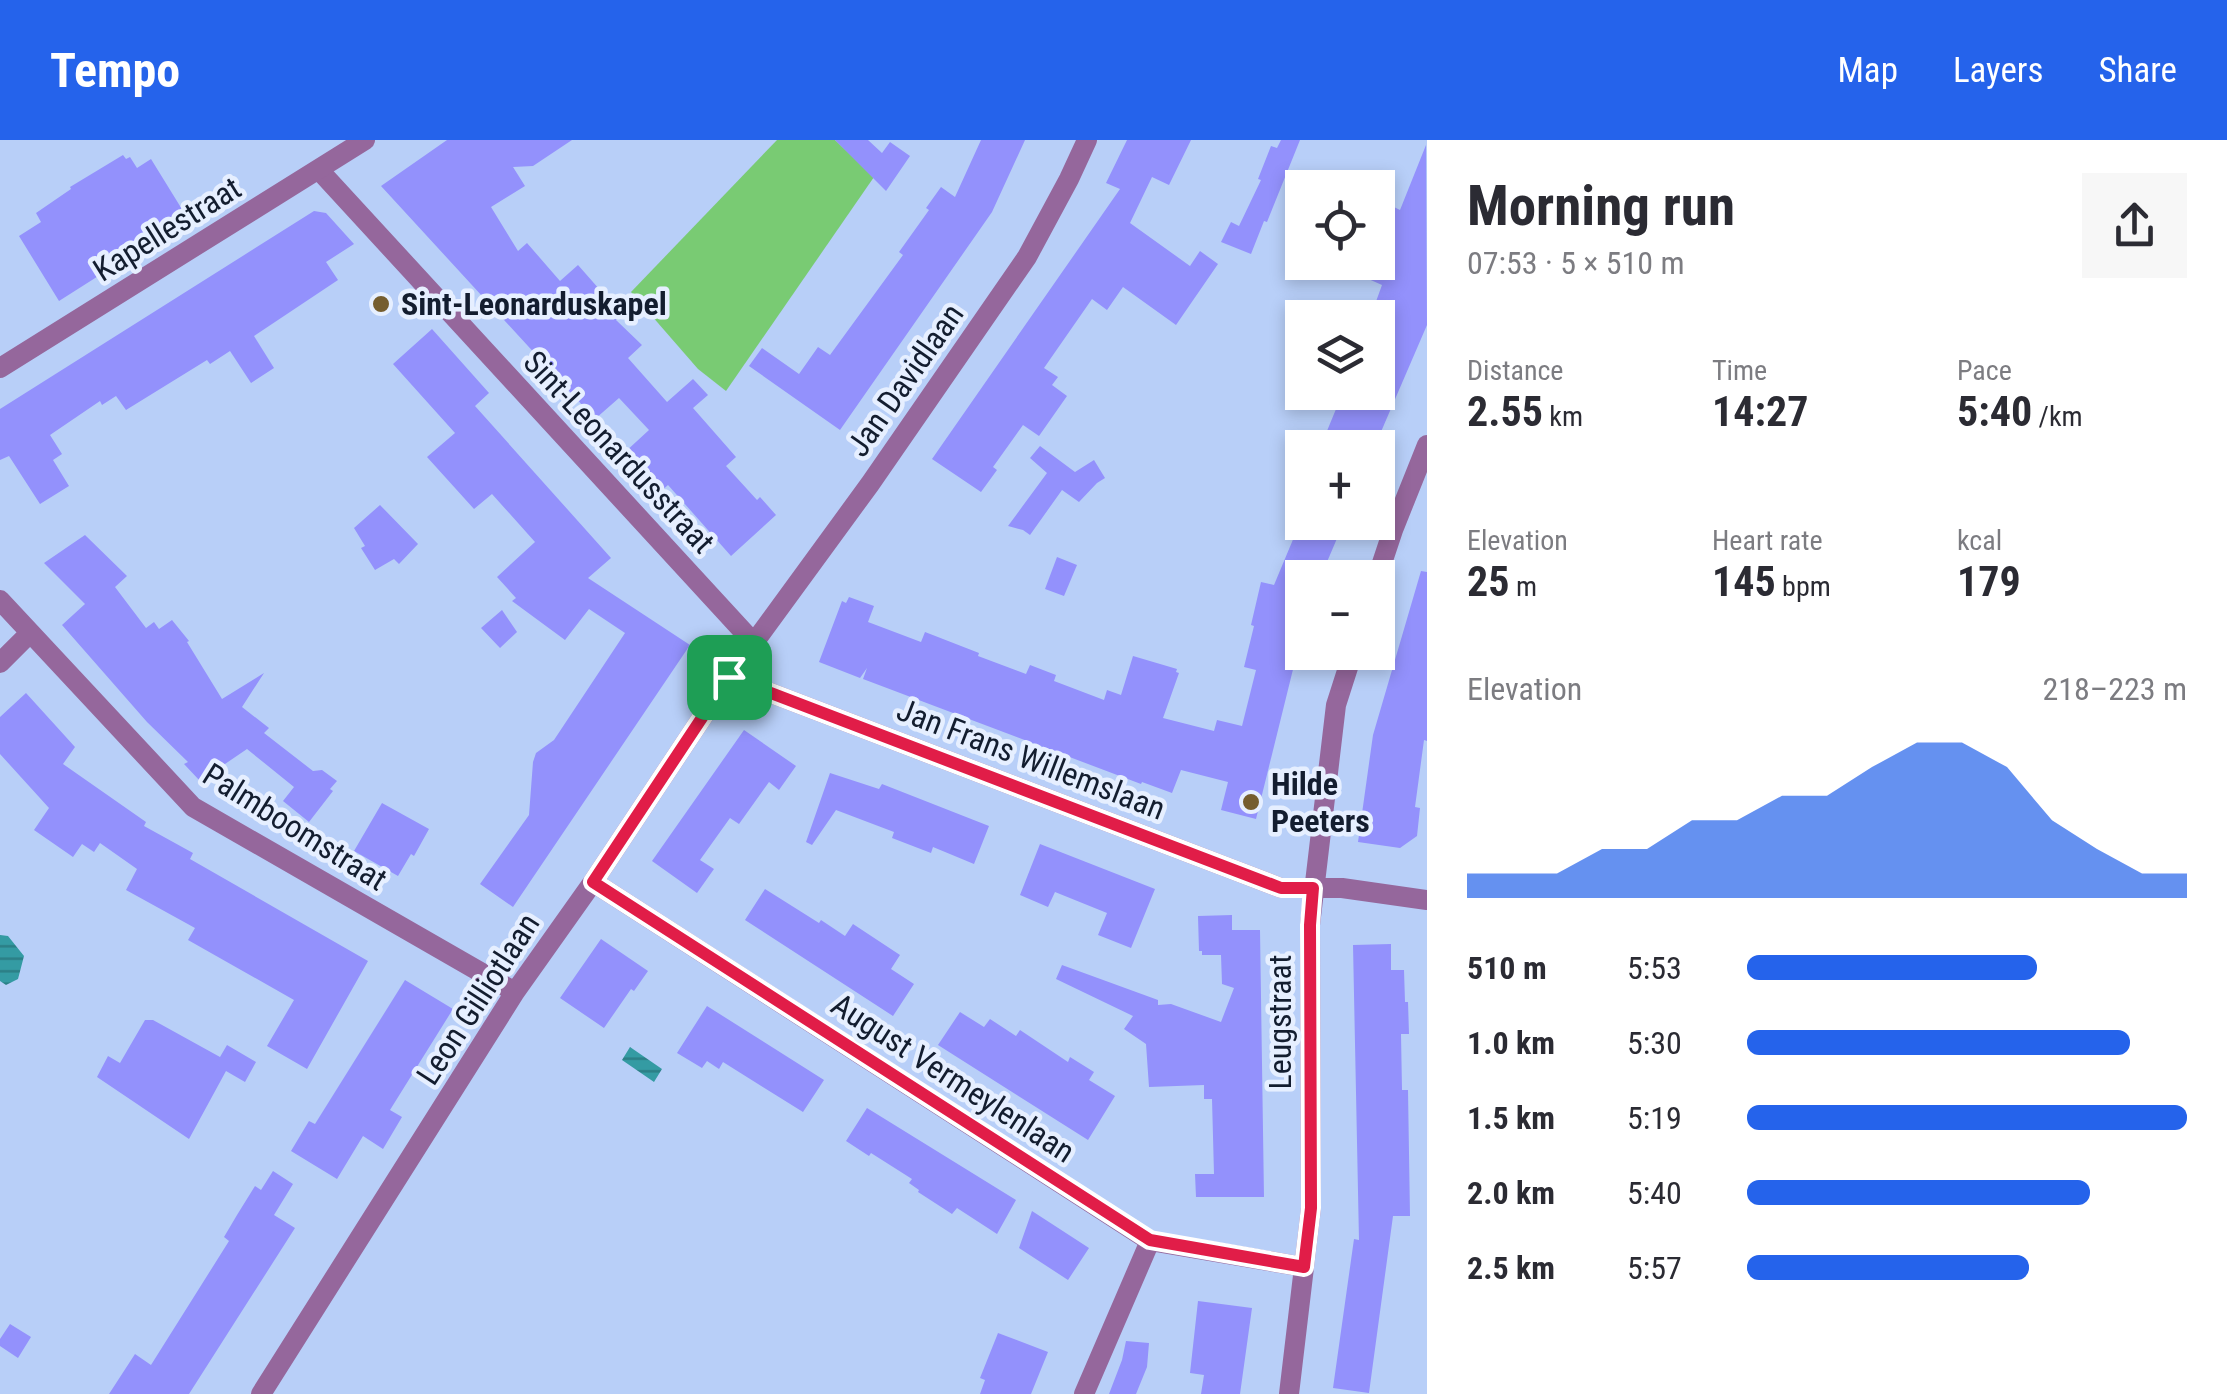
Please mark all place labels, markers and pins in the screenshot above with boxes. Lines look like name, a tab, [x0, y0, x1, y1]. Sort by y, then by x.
place label: Sint-Leonarduskapel	[401, 285, 667, 323]
marker: Sint-Leonarduskapel	[370, 293, 392, 315]
pin	[687, 635, 772, 720]
place label: Hilde Peeters	[1271, 765, 1370, 840]
marker: Hilde Peeters	[1240, 791, 1262, 813]

